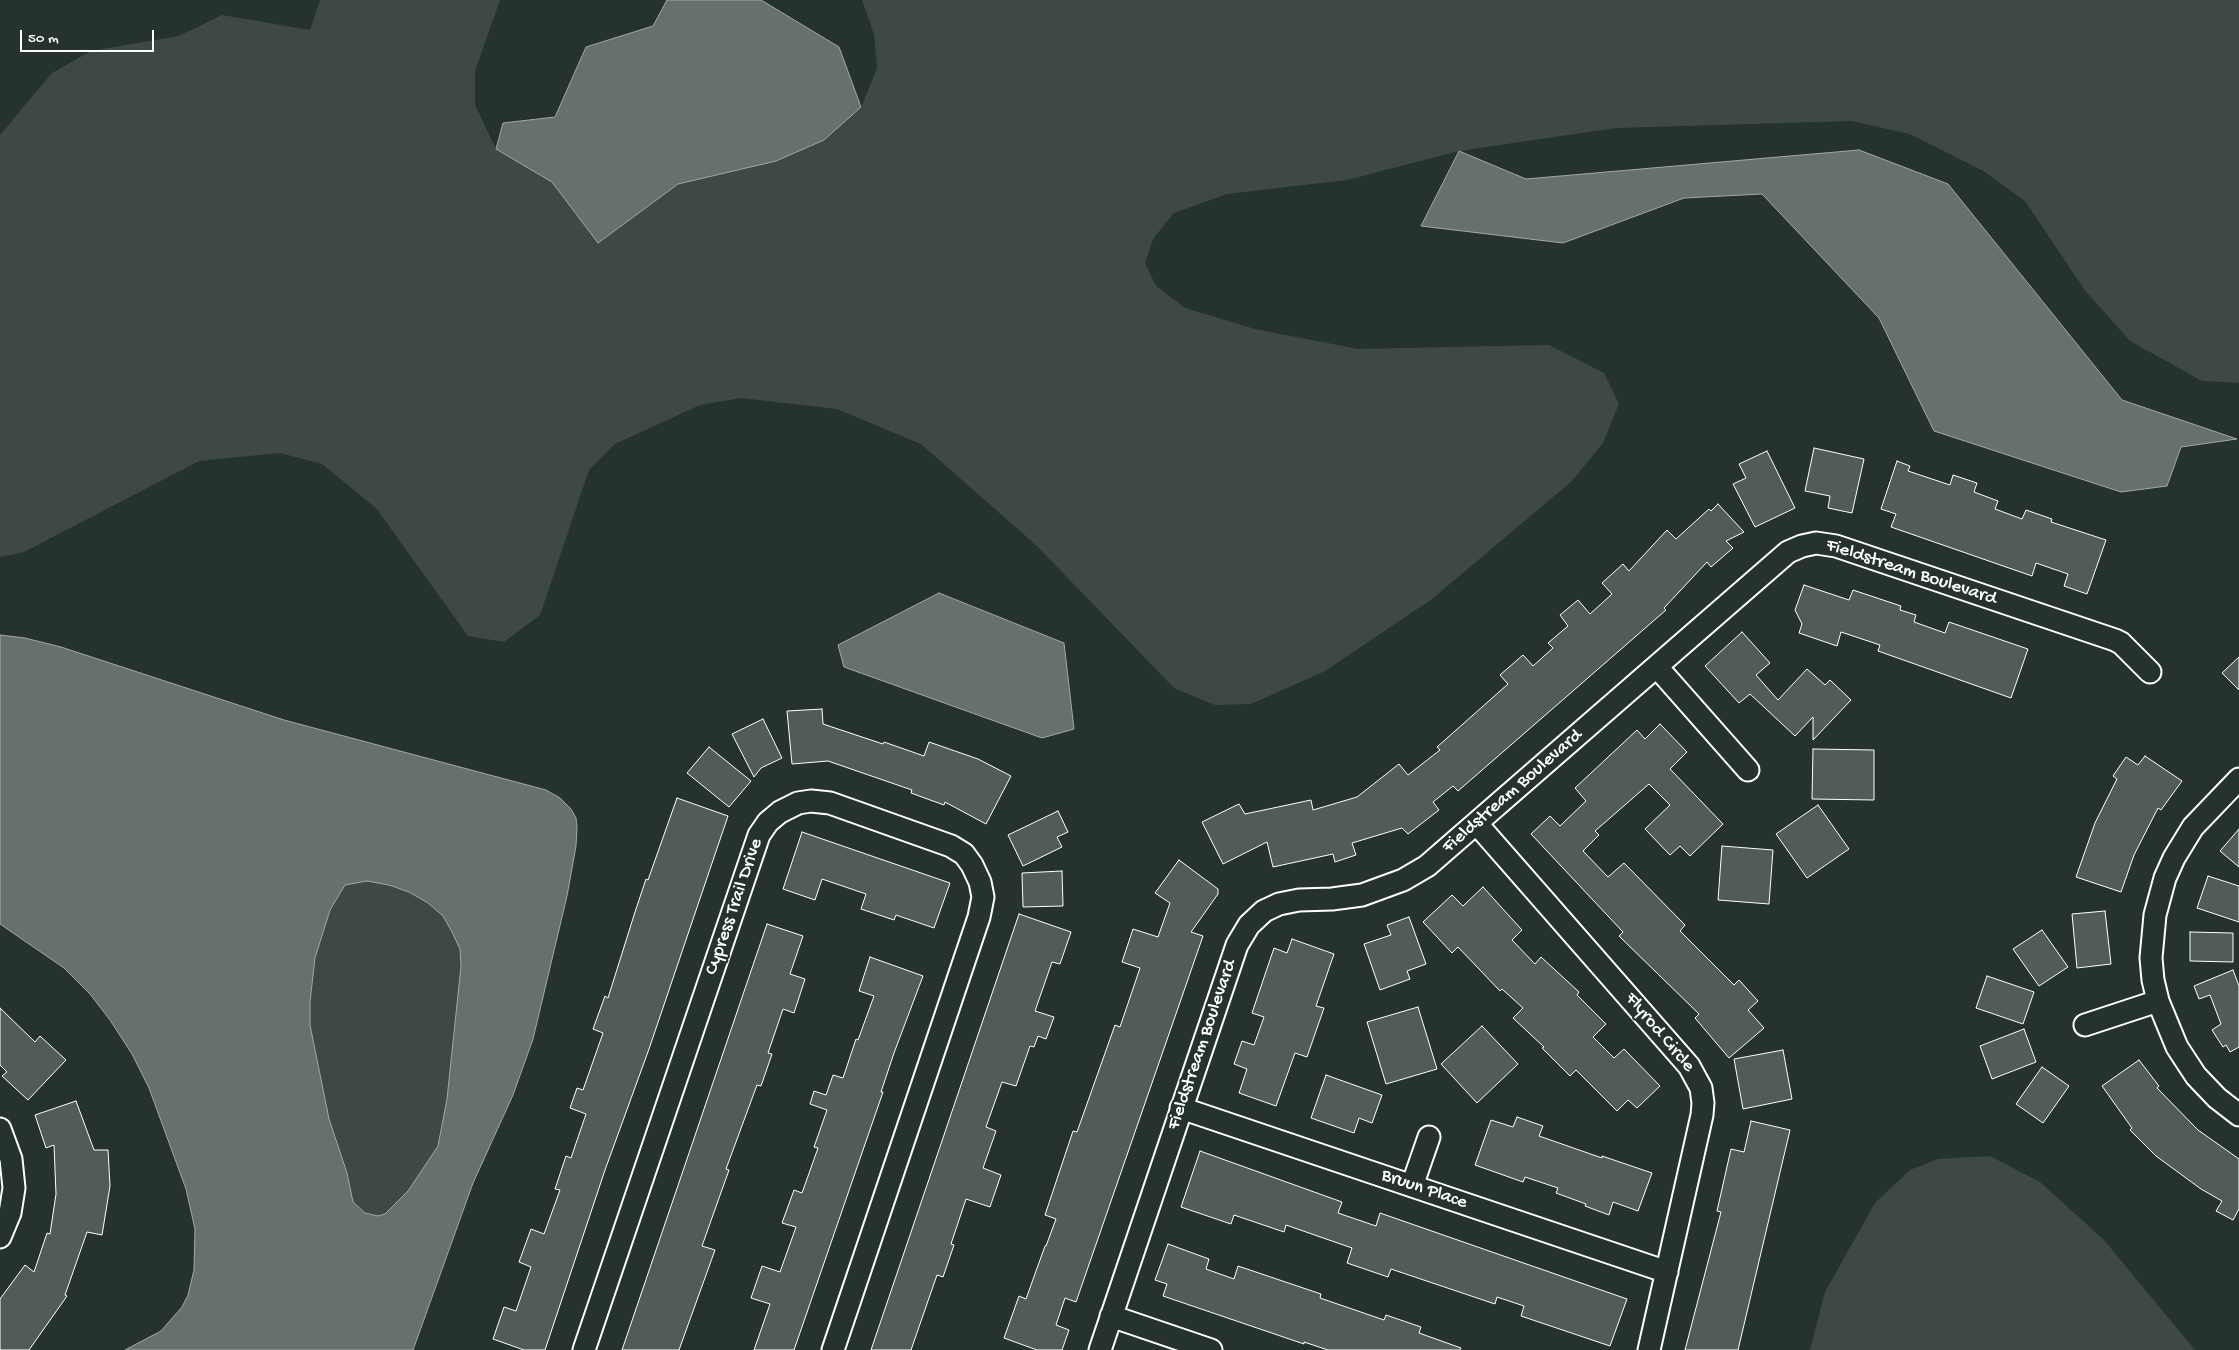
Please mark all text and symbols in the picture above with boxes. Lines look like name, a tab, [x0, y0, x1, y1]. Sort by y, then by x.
scale bar	[22, 20, 156, 52]
text: 50 m	[28, 30, 59, 48]
street label: Fieldstream Boulevard	[1823, 535, 1999, 611]
street label: Fieldstream Boulevard	[1438, 725, 1588, 859]
street label: Cypress Trail Drive	[701, 836, 769, 978]
street label: Fieldstream Boulevard	[1163, 957, 1243, 1133]
street label: Flyrod Circle	[1619, 988, 1699, 1078]
street label: Bruun Place	[1378, 1165, 1470, 1215]

